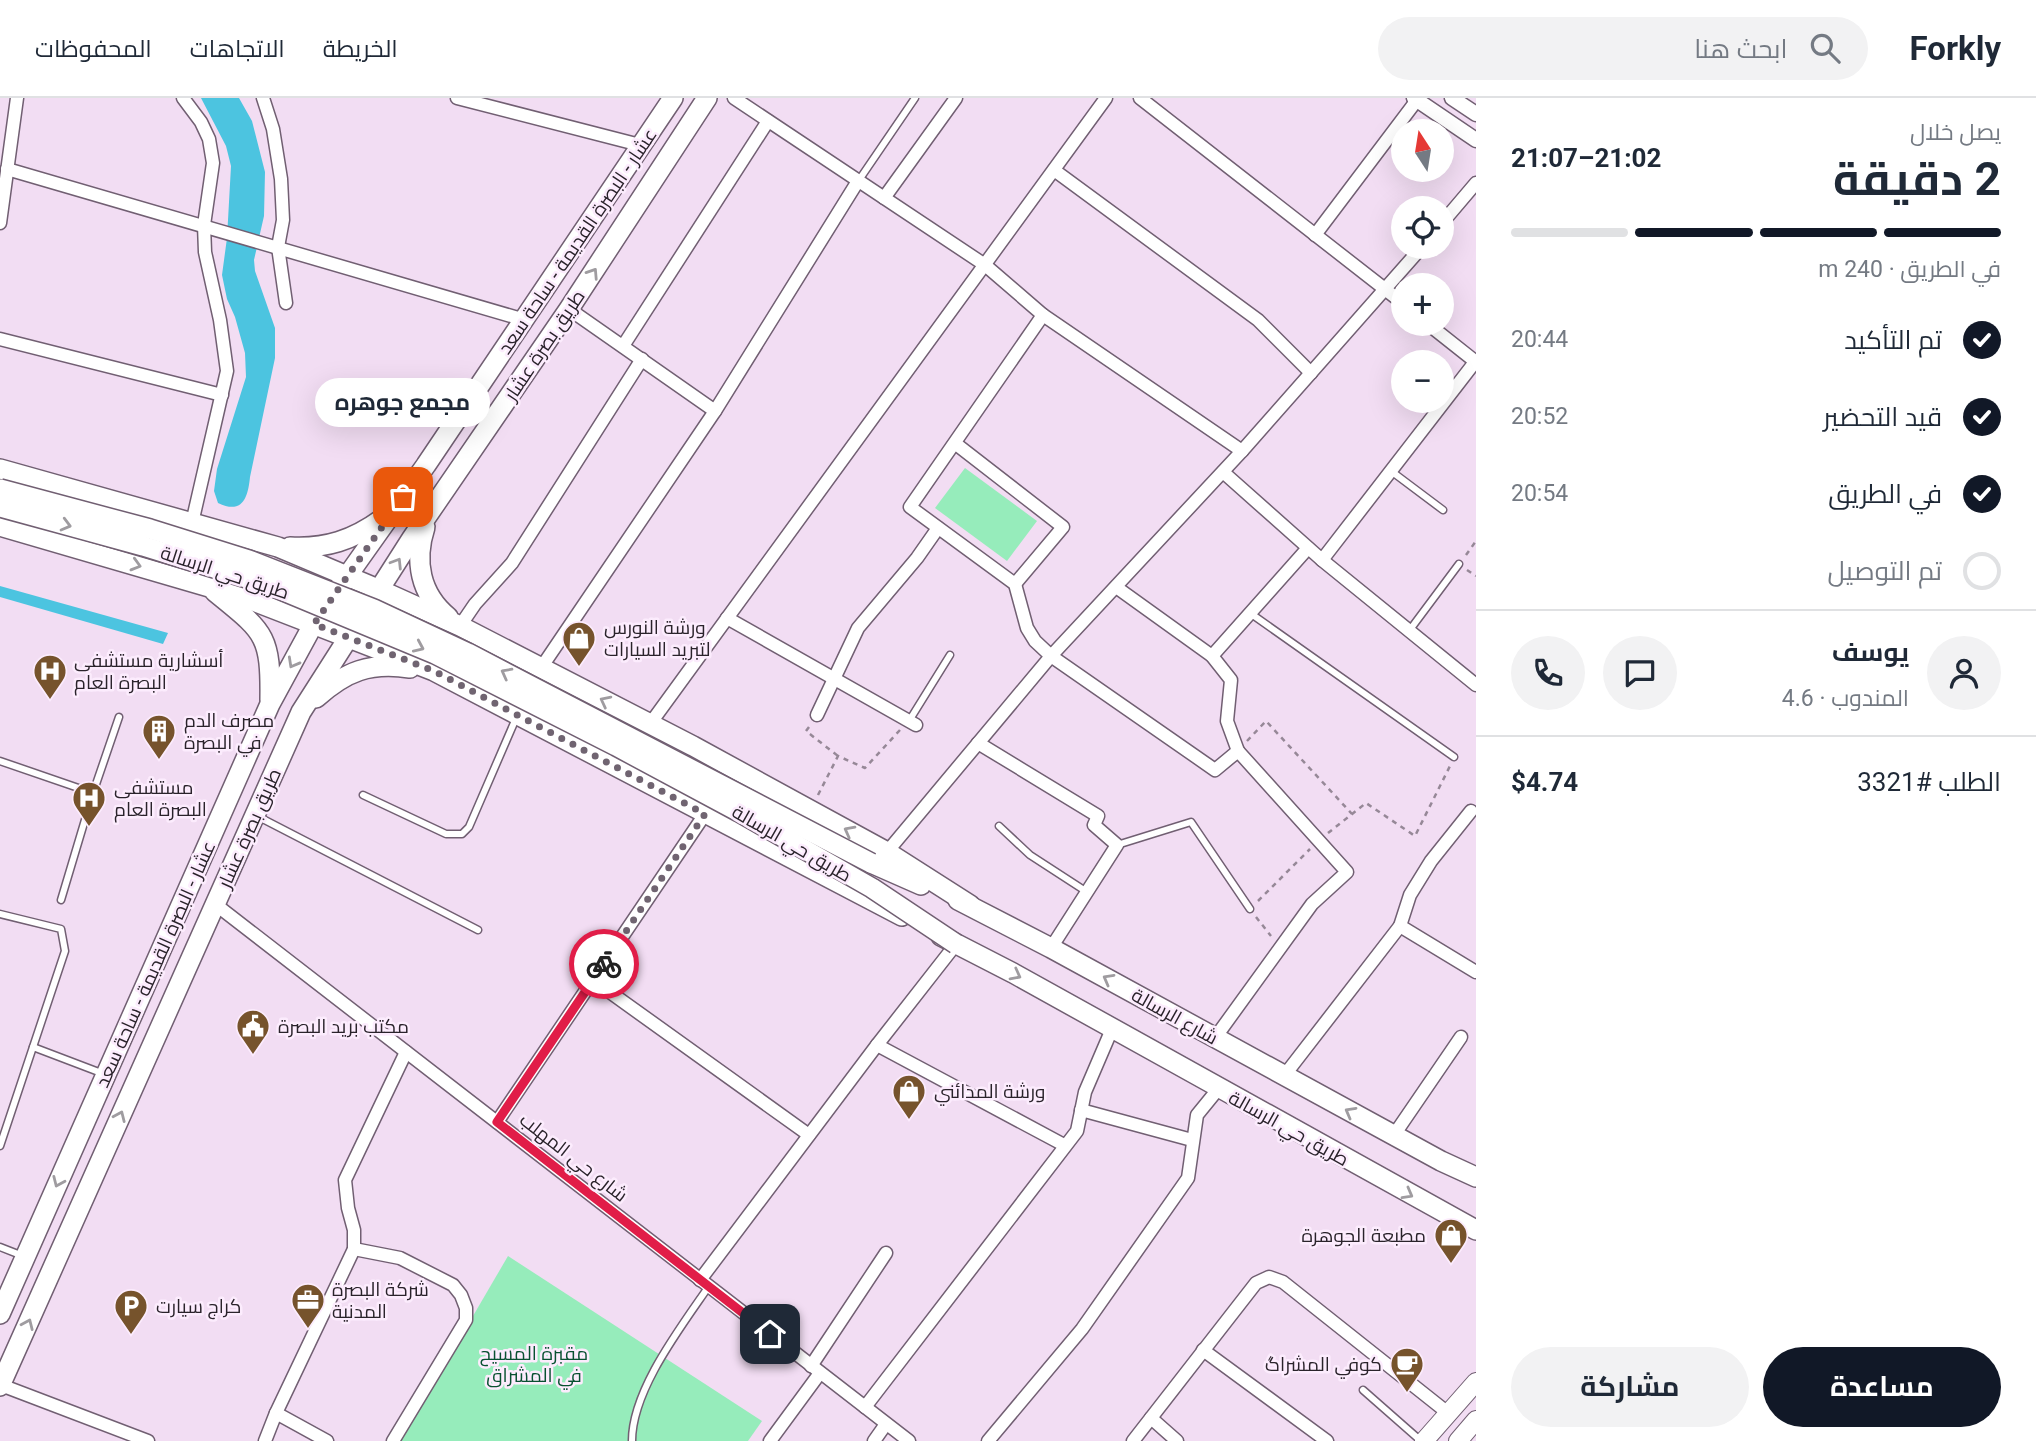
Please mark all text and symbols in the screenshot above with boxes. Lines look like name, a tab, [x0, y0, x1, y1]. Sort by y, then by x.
search box	[1378, 17, 1868, 80]
icon: search	[1806, 29, 1844, 67]
text: Forkly	[1910, 29, 2001, 68]
text: ابحث هنا	[1694, 34, 1788, 64]
text: المحفوظات	[35, 35, 152, 63]
text: الاتجاهات	[190, 35, 285, 63]
text: الخريطة	[323, 35, 398, 63]
north arrow	[1391, 119, 1454, 182]
map controls	[1391, 119, 1454, 413]
text: يصل خلال	[1910, 119, 2001, 146]
street label: عشار - البصرة القديمة - ساحة سعد	[493, 124, 662, 359]
text: 21:02–21:07	[1511, 143, 1661, 173]
text: 2 دقيقة	[1833, 152, 2001, 206]
button: locate	[1391, 196, 1454, 259]
text: في الطريق · 240 m	[1818, 256, 2001, 283]
one-way arrow	[584, 268, 597, 281]
button: +	[1391, 273, 1454, 336]
street label: طريق بصرة عشار	[498, 286, 591, 406]
icon: check	[1963, 321, 2001, 359]
text: تم التأكيد	[1844, 325, 1942, 355]
text: 20:44	[1511, 326, 1568, 353]
button: −	[1391, 350, 1454, 413]
callout: مجمع جوهره	[316, 378, 490, 427]
text: مجمع جوهره	[335, 389, 470, 416]
icon: check	[1963, 398, 2001, 436]
text: قيد التحضير	[1823, 402, 1942, 432]
text: 20:52	[1511, 403, 1568, 430]
pin	[373, 467, 433, 527]
icon: check	[1963, 475, 2001, 513]
icon: bag	[384, 478, 422, 516]
text: في الطريق	[1828, 479, 1942, 509]
text: 20:54	[1511, 480, 1568, 507]
one-way arrow	[60, 517, 72, 531]
street label: طريق حي الرسالة	[157, 541, 292, 607]
text: تم التوصيل	[1828, 556, 1942, 586]
one-way arrow	[130, 557, 142, 572]
one-way arrow	[388, 557, 401, 570]
place label: ورشة النورس لتبريد السيارات	[604, 616, 711, 661]
shop icon: ورشة النورس لتبريد السيارات	[560, 619, 598, 668]
button: phone	[1511, 636, 1585, 710]
button: chat	[1603, 636, 1677, 710]
button: person	[1927, 636, 2001, 710]
text: يوسف	[1832, 637, 1909, 667]
one-way arrow	[412, 639, 424, 653]
place label: أسشارية مستشفى البصرة العام	[74, 649, 223, 696]
hospital icon: أسشارية مستشفى البصرة العام	[31, 652, 69, 701]
one-way arrow	[288, 655, 301, 668]
one-way arrow	[501, 668, 513, 681]
text: المندوب · 4.6	[1782, 685, 1909, 712]
one-way arrow	[600, 695, 612, 709]
place label: مصرف الدم في البصرة	[184, 709, 274, 757]
building icon: مصرف الدم في البصرة	[140, 712, 178, 761]
street label: طريق بصرة عشار	[212, 765, 287, 893]
text: $4.74	[1511, 767, 1578, 797]
text: الطلب #3321	[1857, 767, 2001, 797]
place label: مستشفى البصرة العام	[114, 776, 207, 823]
hospital icon: مستشفى البصرة العام	[70, 779, 108, 828]
street label: طريق حي الرسالة	[727, 800, 855, 889]
one-way arrow	[844, 826, 856, 840]
street label: عشار - البصرة القديمة - ساحة سعد	[91, 837, 220, 1091]
courier	[569, 929, 639, 999]
icon: bike	[585, 945, 623, 983]
one-way arrow	[1009, 967, 1022, 981]
one-way arrow	[1102, 974, 1115, 987]
street label: شارع الرسالة	[1127, 983, 1222, 1051]
public building icon: مكتب بريد البصرة	[234, 1007, 272, 1056]
place label: مكتب بريد البصرة	[278, 1015, 409, 1038]
shop icon: ورشة المدائني	[890, 1072, 928, 1121]
place label: ورشة المدائني	[934, 1080, 1045, 1106]
street label: طريق حي الرسالة	[1223, 1086, 1353, 1174]
one-way arrow	[1345, 1107, 1357, 1120]
street label: شارع حي المهلب	[513, 1108, 632, 1209]
one-way arrow	[112, 1111, 126, 1123]
one-way arrow	[52, 1175, 66, 1187]
one-way arrow	[1400, 1186, 1413, 1199]
shop icon: مطبعة الجوهرة	[1432, 1216, 1470, 1265]
place label: مطبعة الجوهرة	[1302, 1224, 1426, 1247]
place label: شركة البصرة المدنية	[332, 1278, 429, 1323]
office icon: شركة البصرة المدنية	[289, 1281, 327, 1330]
parking icon: كراج سيارت	[112, 1287, 150, 1336]
place label: كراج سيارت	[156, 1295, 241, 1320]
pin	[740, 1304, 800, 1364]
icon: home	[751, 1315, 789, 1353]
one-way arrow	[20, 1318, 34, 1331]
park label: مقبرة المسيح في المشراق	[480, 1342, 588, 1390]
cafe icon: كوفي المشراگ	[1388, 1345, 1426, 1394]
button: مشاركة	[1511, 1347, 1749, 1427]
button: مساعدة	[1763, 1347, 2001, 1427]
place label: كوفي المشراگ	[1265, 1353, 1382, 1379]

